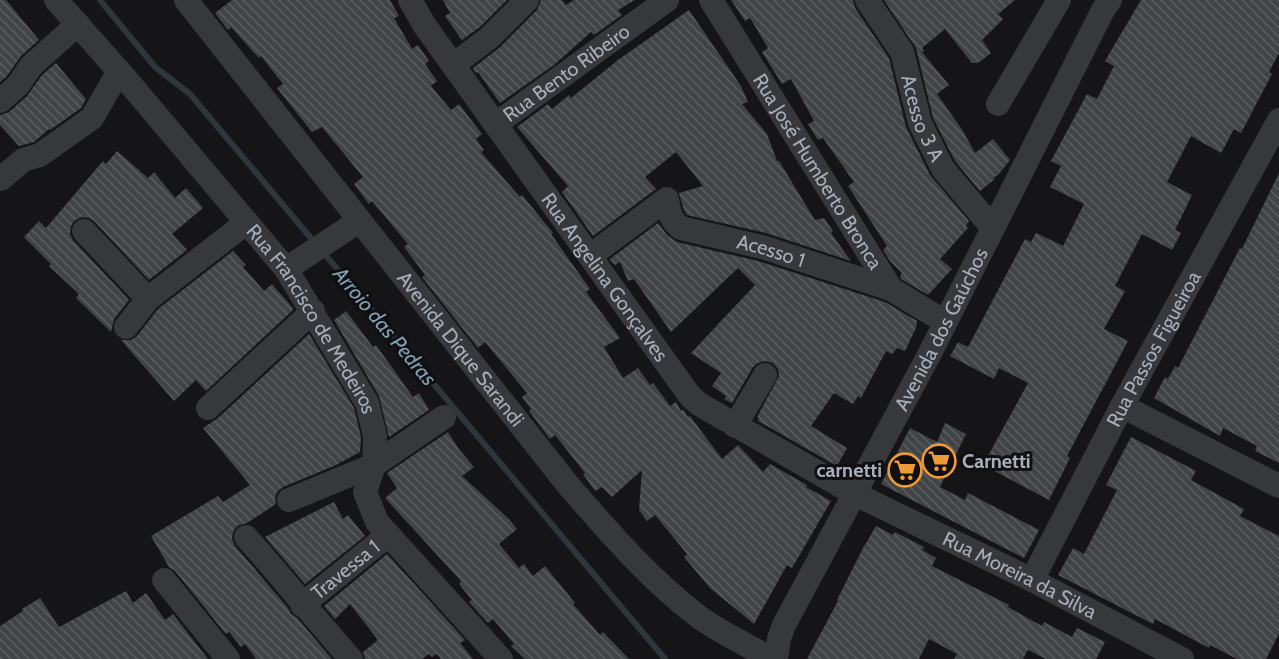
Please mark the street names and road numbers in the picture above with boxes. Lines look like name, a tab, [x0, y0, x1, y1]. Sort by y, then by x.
street label: Rua Bento Ribeiro	[498, 19, 634, 127]
street label: Rua José Humberto Bronca	[748, 69, 888, 274]
street label: Acesso 3 A	[896, 72, 950, 166]
street label: Rua Angelina Gonçalves	[537, 188, 673, 366]
street label: Rua Francisco de Medeiros	[241, 219, 381, 416]
street label: Acesso 1	[735, 230, 808, 272]
street label: Avenida dos Gaúchos	[889, 244, 993, 415]
street label: Avenida Dique Sarandi	[392, 266, 529, 431]
street label: Rua Passos Figueiroa	[1101, 267, 1206, 431]
street label: Rua Moreira da Silva	[939, 527, 1101, 624]
street label: Travessa 1	[306, 535, 385, 605]

